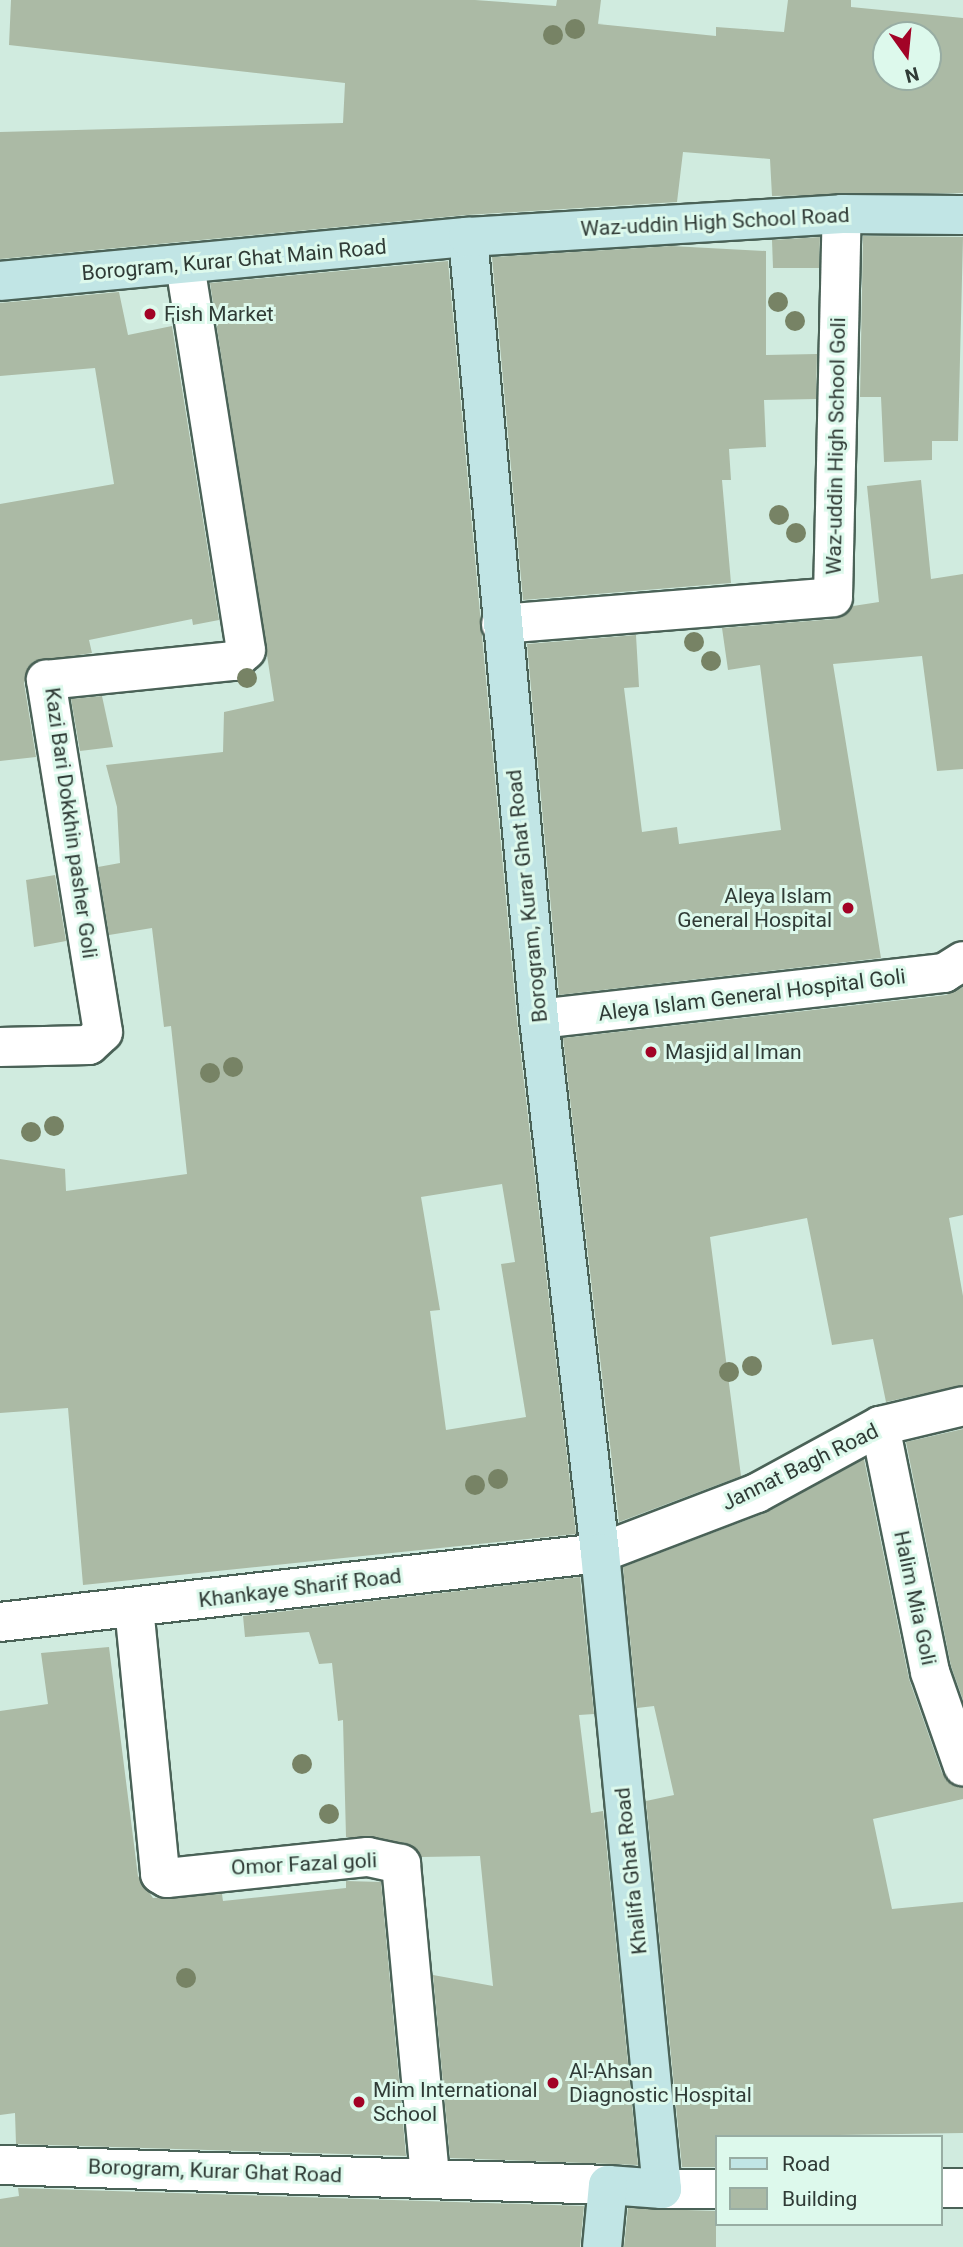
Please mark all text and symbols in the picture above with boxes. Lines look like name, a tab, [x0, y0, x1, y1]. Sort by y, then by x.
north arrow	[872, 21, 942, 91]
text: N	[903, 62, 921, 88]
street label: Waz-uddin High School Road	[580, 202, 850, 242]
street label: Borogram, Kurar Ghat Main Road	[81, 234, 387, 286]
place label: Fish Market	[164, 301, 274, 327]
marker: Fish Market	[142, 306, 158, 322]
street label: Waz-uddin High School Goli	[821, 317, 851, 575]
street label: Kazi Bari Dokkhin pasher Goli	[39, 686, 103, 960]
street label: Borogram, Kurar Ghat Road	[501, 768, 553, 1024]
place label: Aleya Islam General Hospital	[677, 883, 832, 933]
marker: Aleya Islam General Hospital	[838, 898, 858, 918]
street label: Aleya Islam General Hospital Goli	[597, 964, 907, 1026]
place label: Masjid al Iman	[665, 1039, 802, 1065]
marker: Masjid al Iman	[643, 1044, 659, 1060]
street label: Jannat Bagh Road	[718, 1418, 882, 1516]
street label: Halim Mia Goli	[888, 1528, 942, 1668]
street label: Khankaye Sharif Road	[197, 1563, 403, 1613]
street label: Khalifa Ghat Road	[610, 1786, 652, 1956]
street label: Omor Fazal goli	[230, 1848, 378, 1880]
place label: Al-Ahsan Diagnostic Hospital	[569, 2058, 752, 2108]
marker: Al-Ahsan Diagnostic Hospital	[543, 2073, 563, 2093]
place label: Mim International School	[373, 2077, 538, 2127]
marker: Mim International School	[351, 2094, 367, 2110]
legend	[715, 2135, 942, 2226]
text: Road	[782, 2152, 830, 2176]
street label: Borogram, Kurar Ghat Road	[88, 2154, 342, 2188]
text: Building	[782, 2187, 857, 2211]

